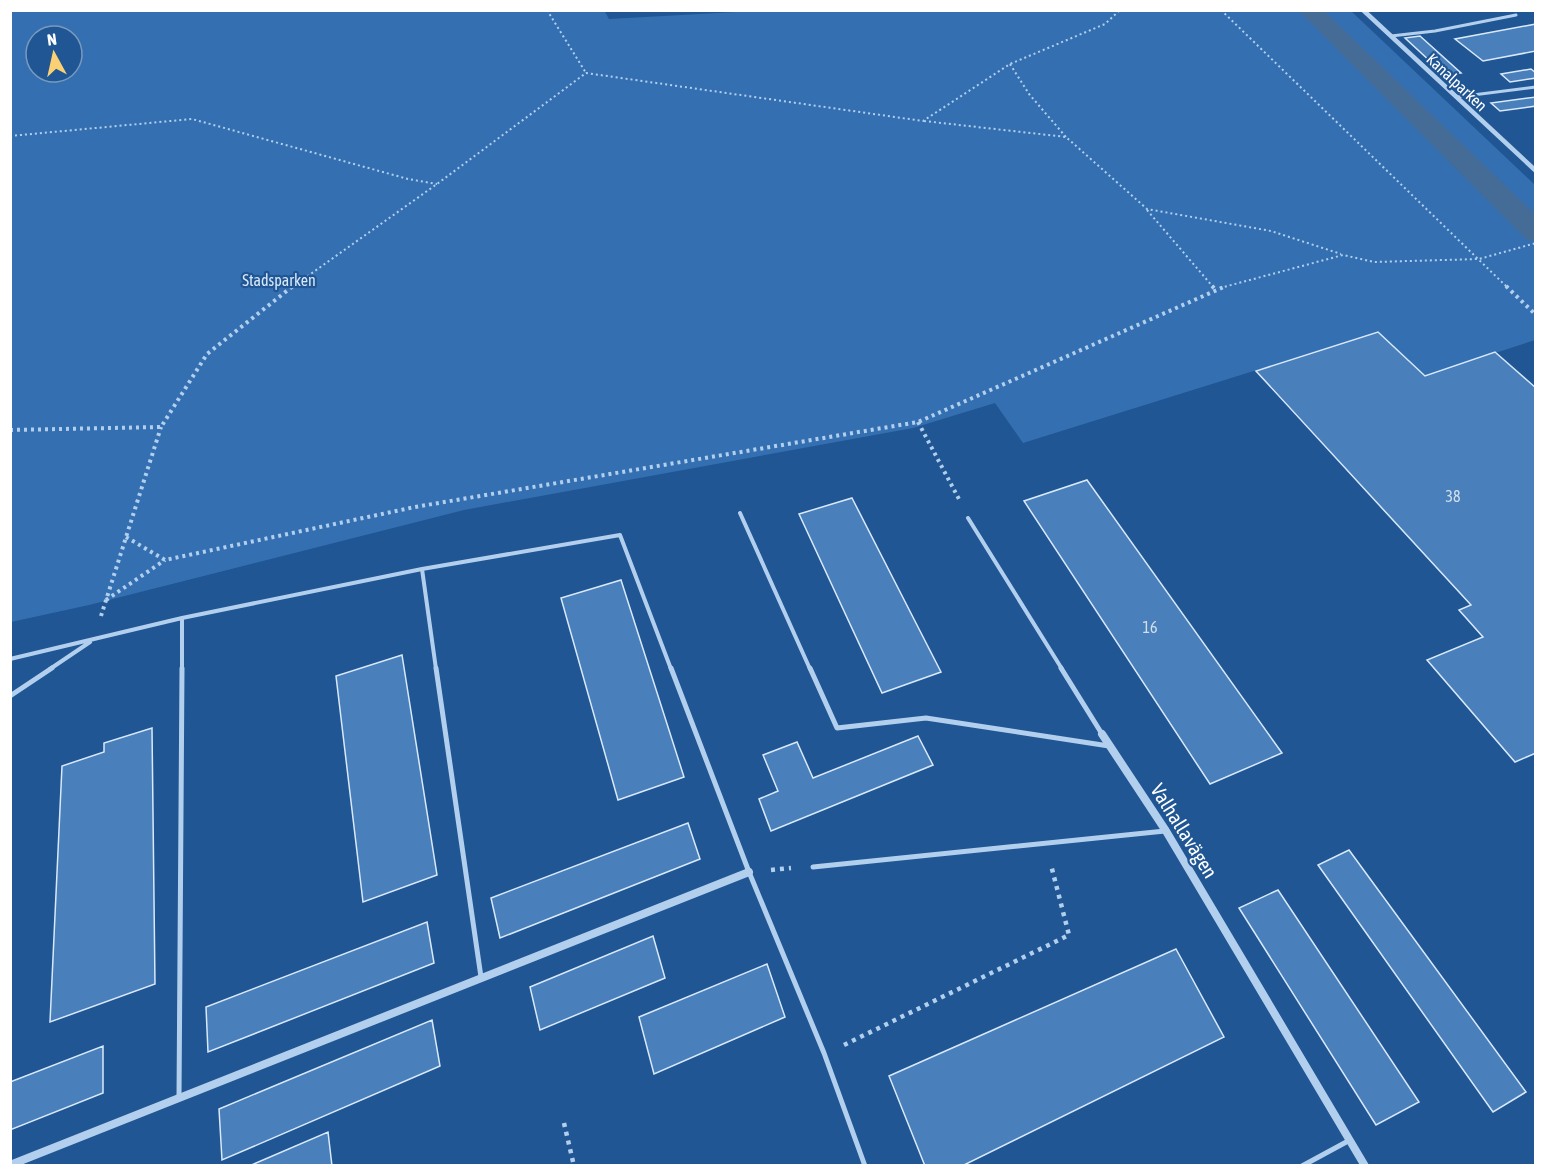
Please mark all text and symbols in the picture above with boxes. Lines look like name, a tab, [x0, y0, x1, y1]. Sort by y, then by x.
north arrow	[24, 24, 84, 84]
text: N	[46, 30, 58, 49]
street label: Kanalparken	[1422, 50, 1491, 115]
park label: Stadsparken	[242, 271, 316, 290]
house number: 38	[1445, 487, 1461, 505]
house number: 16	[1142, 618, 1158, 636]
street label: Valhallavägen	[1146, 779, 1223, 882]

